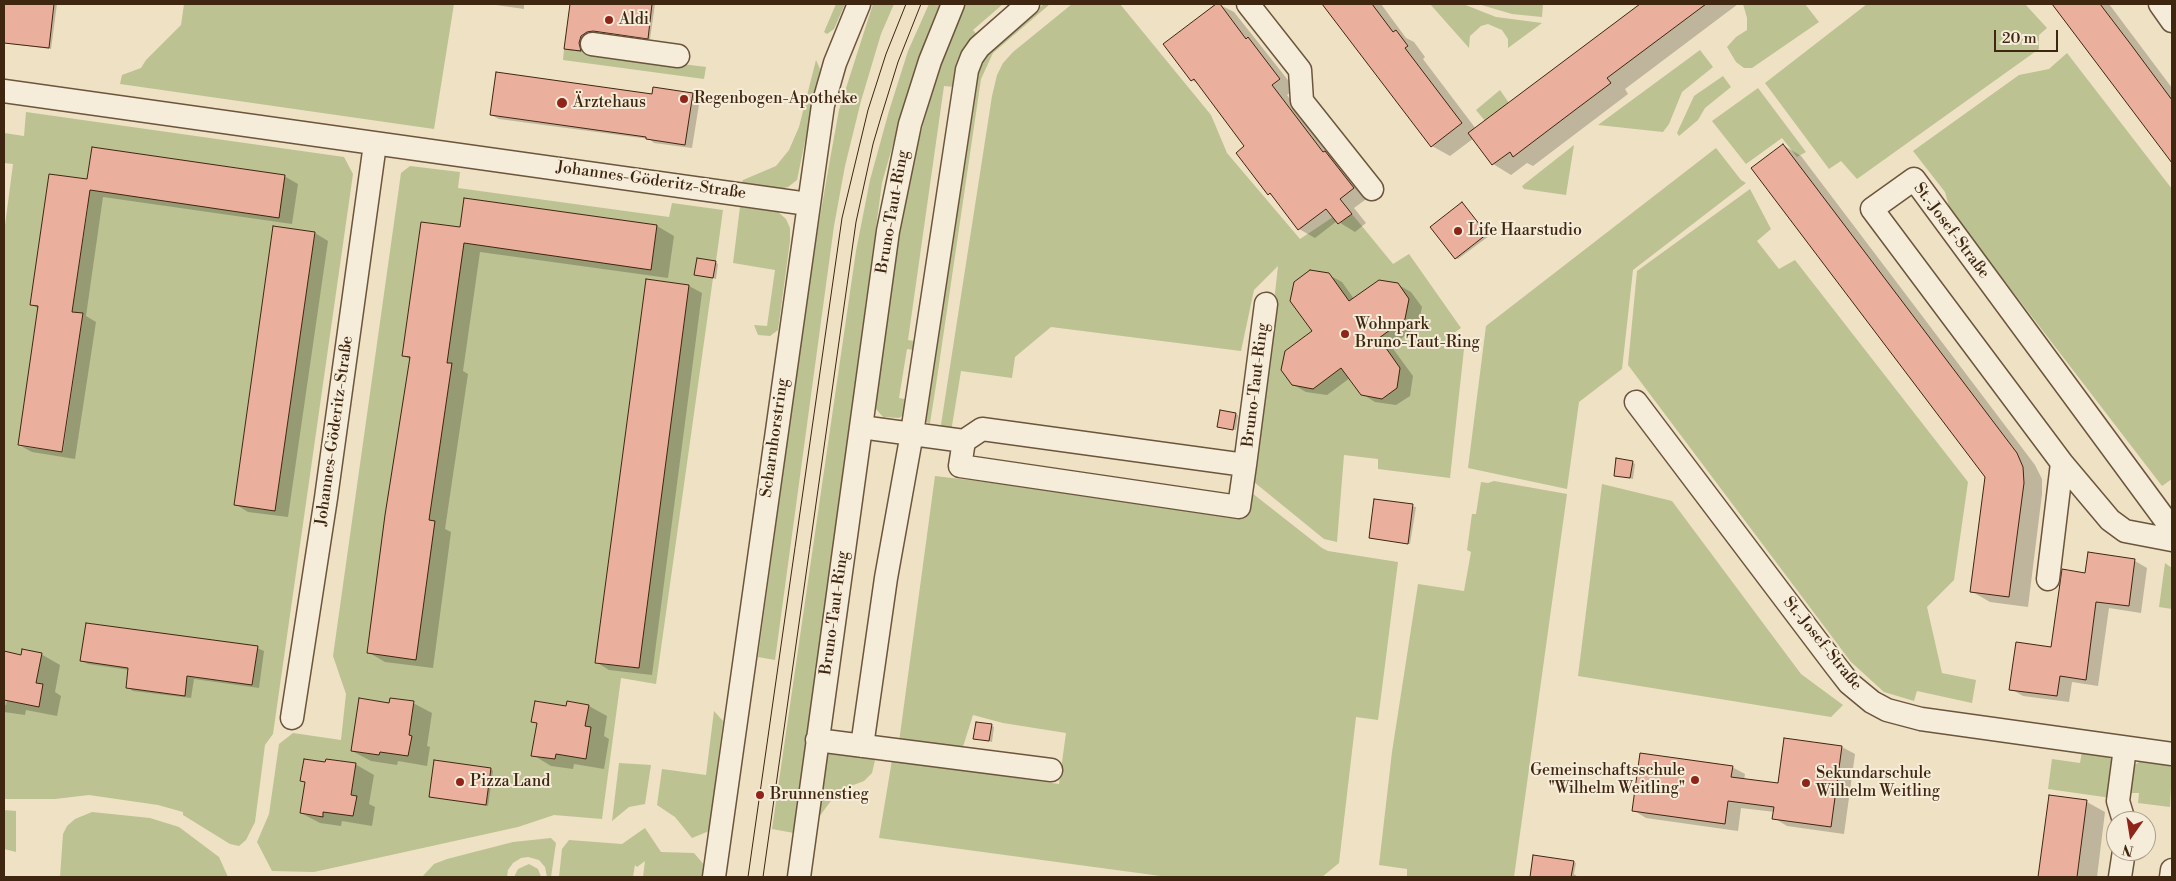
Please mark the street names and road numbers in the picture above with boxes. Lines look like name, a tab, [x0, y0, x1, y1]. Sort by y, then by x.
street label: Bruno-Taut-Ring	[873, 149, 913, 275]
street label: Johannes-Göderitz-Straße	[555, 158, 747, 204]
street label: St.-Josef-Straße	[1909, 179, 1993, 283]
street label: Bruno-Taut-Ring	[1239, 322, 1273, 448]
street label: Johannes-Göderitz-Straße	[312, 335, 358, 527]
street label: Scharnhorstring	[757, 377, 793, 499]
street label: Bruno-Taut-Ring	[817, 550, 853, 676]
street label: St.-Josef-Straße	[1778, 593, 1866, 695]

